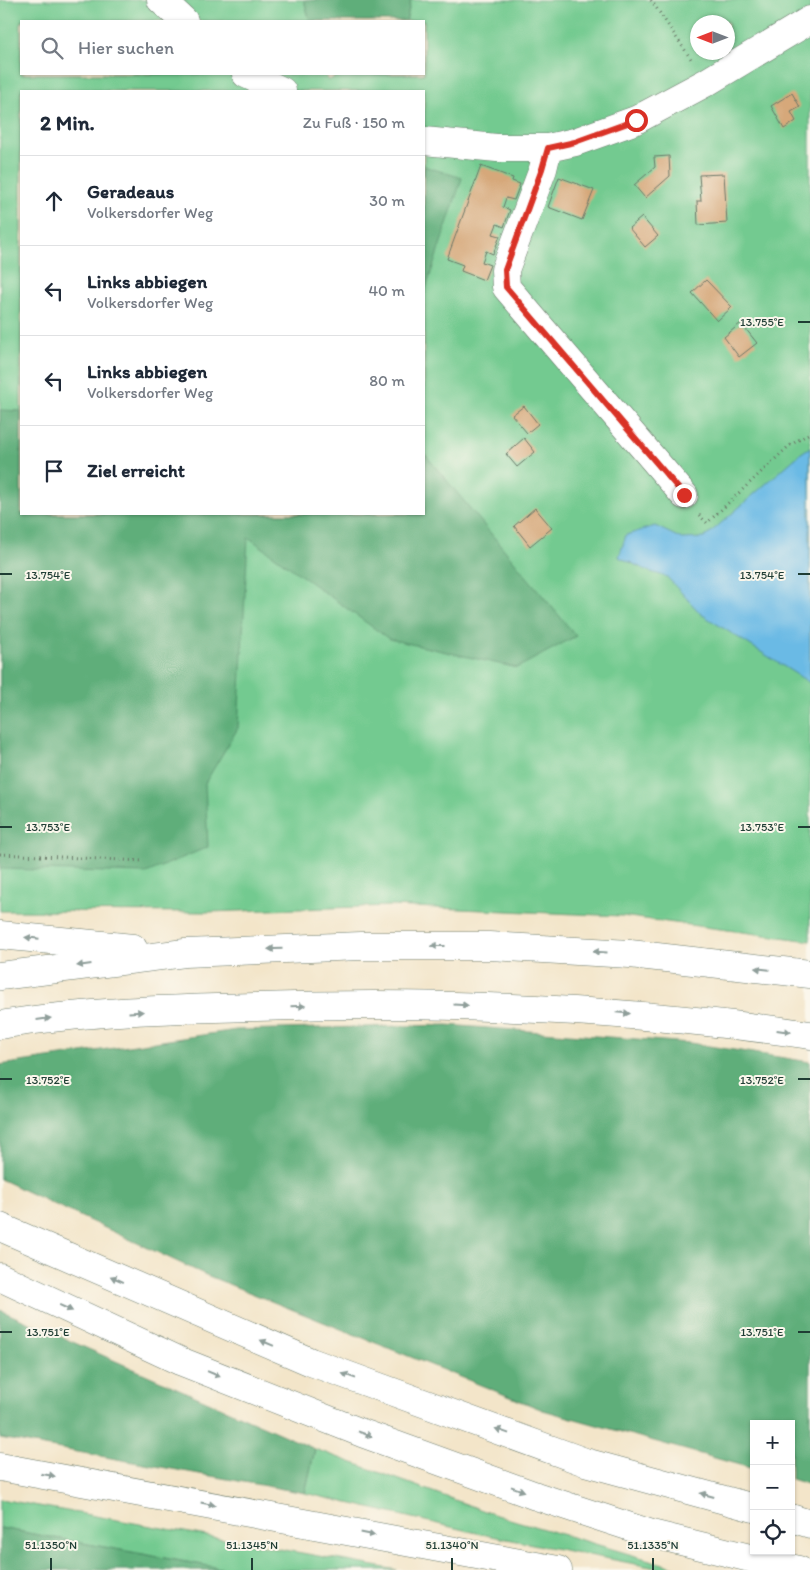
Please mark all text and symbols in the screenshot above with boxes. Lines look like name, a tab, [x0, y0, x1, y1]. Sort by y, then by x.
north arrow	[690, 15, 735, 60]
search box	[20, 20, 425, 75]
icon: search	[38, 34, 66, 62]
text: Hier suchen	[78, 36, 174, 59]
route start	[625, 109, 648, 132]
text: 2 Min.	[40, 110, 95, 135]
text: Zu Fuß · 150 m	[303, 113, 405, 132]
text: Geradeaus	[87, 180, 174, 203]
icon: ahead	[40, 187, 68, 215]
text: 30 m	[369, 191, 405, 210]
text: Volkersdorfer Weg	[87, 203, 213, 222]
text: Links abbiegen	[87, 270, 207, 293]
icon: left	[40, 277, 68, 305]
text: 40 m	[368, 281, 405, 300]
text: Volkersdorfer Weg	[87, 293, 213, 312]
text: 13.755°E	[740, 315, 784, 329]
text: Links abbiegen	[87, 360, 207, 383]
icon: left	[40, 367, 68, 395]
text: 80 m	[369, 371, 405, 390]
text: Volkersdorfer Weg	[87, 383, 213, 402]
icon: arrive	[40, 457, 68, 485]
text: Ziel erreicht	[87, 459, 185, 482]
route end	[673, 484, 696, 507]
text: 13.754°E	[26, 568, 71, 582]
text: 13.754°E	[740, 568, 785, 582]
text: 13.753°E	[26, 820, 70, 834]
text: 13.753°E	[740, 820, 784, 834]
one-way arrow	[23, 934, 39, 942]
one-way arrow	[429, 942, 445, 950]
one-way arrow	[267, 945, 283, 953]
one-way arrow	[592, 948, 608, 956]
one-way arrow	[76, 962, 92, 970]
one-way arrow	[753, 965, 769, 973]
one-way arrow	[291, 1001, 307, 1009]
one-way arrow	[453, 1001, 469, 1009]
one-way arrow	[128, 1007, 144, 1015]
one-way arrow	[615, 1009, 631, 1017]
one-way arrow	[36, 1015, 52, 1023]
one-way arrow	[776, 1027, 792, 1035]
text: 13.752°E	[26, 1073, 70, 1087]
text: 13.752°E	[740, 1073, 784, 1087]
one-way arrow	[110, 1274, 124, 1282]
one-way arrow	[59, 1305, 73, 1313]
text: 13.751°E	[26, 1325, 70, 1339]
text: 13.751°E	[740, 1325, 784, 1339]
one-way arrow	[259, 1339, 274, 1347]
one-way arrow	[207, 1371, 221, 1379]
one-way arrow	[341, 1372, 356, 1380]
map controls	[750, 1420, 795, 1555]
button: +	[750, 1420, 795, 1465]
one-way arrow	[494, 1427, 509, 1434]
one-way arrow	[358, 1431, 373, 1438]
button: −	[750, 1465, 795, 1510]
one-way arrow	[40, 1472, 56, 1480]
one-way arrow	[511, 1485, 526, 1493]
one-way arrow	[699, 1491, 714, 1499]
one-way arrow	[200, 1500, 216, 1508]
button: locate	[750, 1510, 795, 1555]
one-way arrow	[360, 1530, 375, 1538]
text: 51.1350°N	[25, 1538, 77, 1552]
text: 51.1345°N	[226, 1538, 278, 1552]
text: 51.1340°N	[425, 1538, 479, 1552]
text: 51.1335°N	[627, 1538, 679, 1552]

